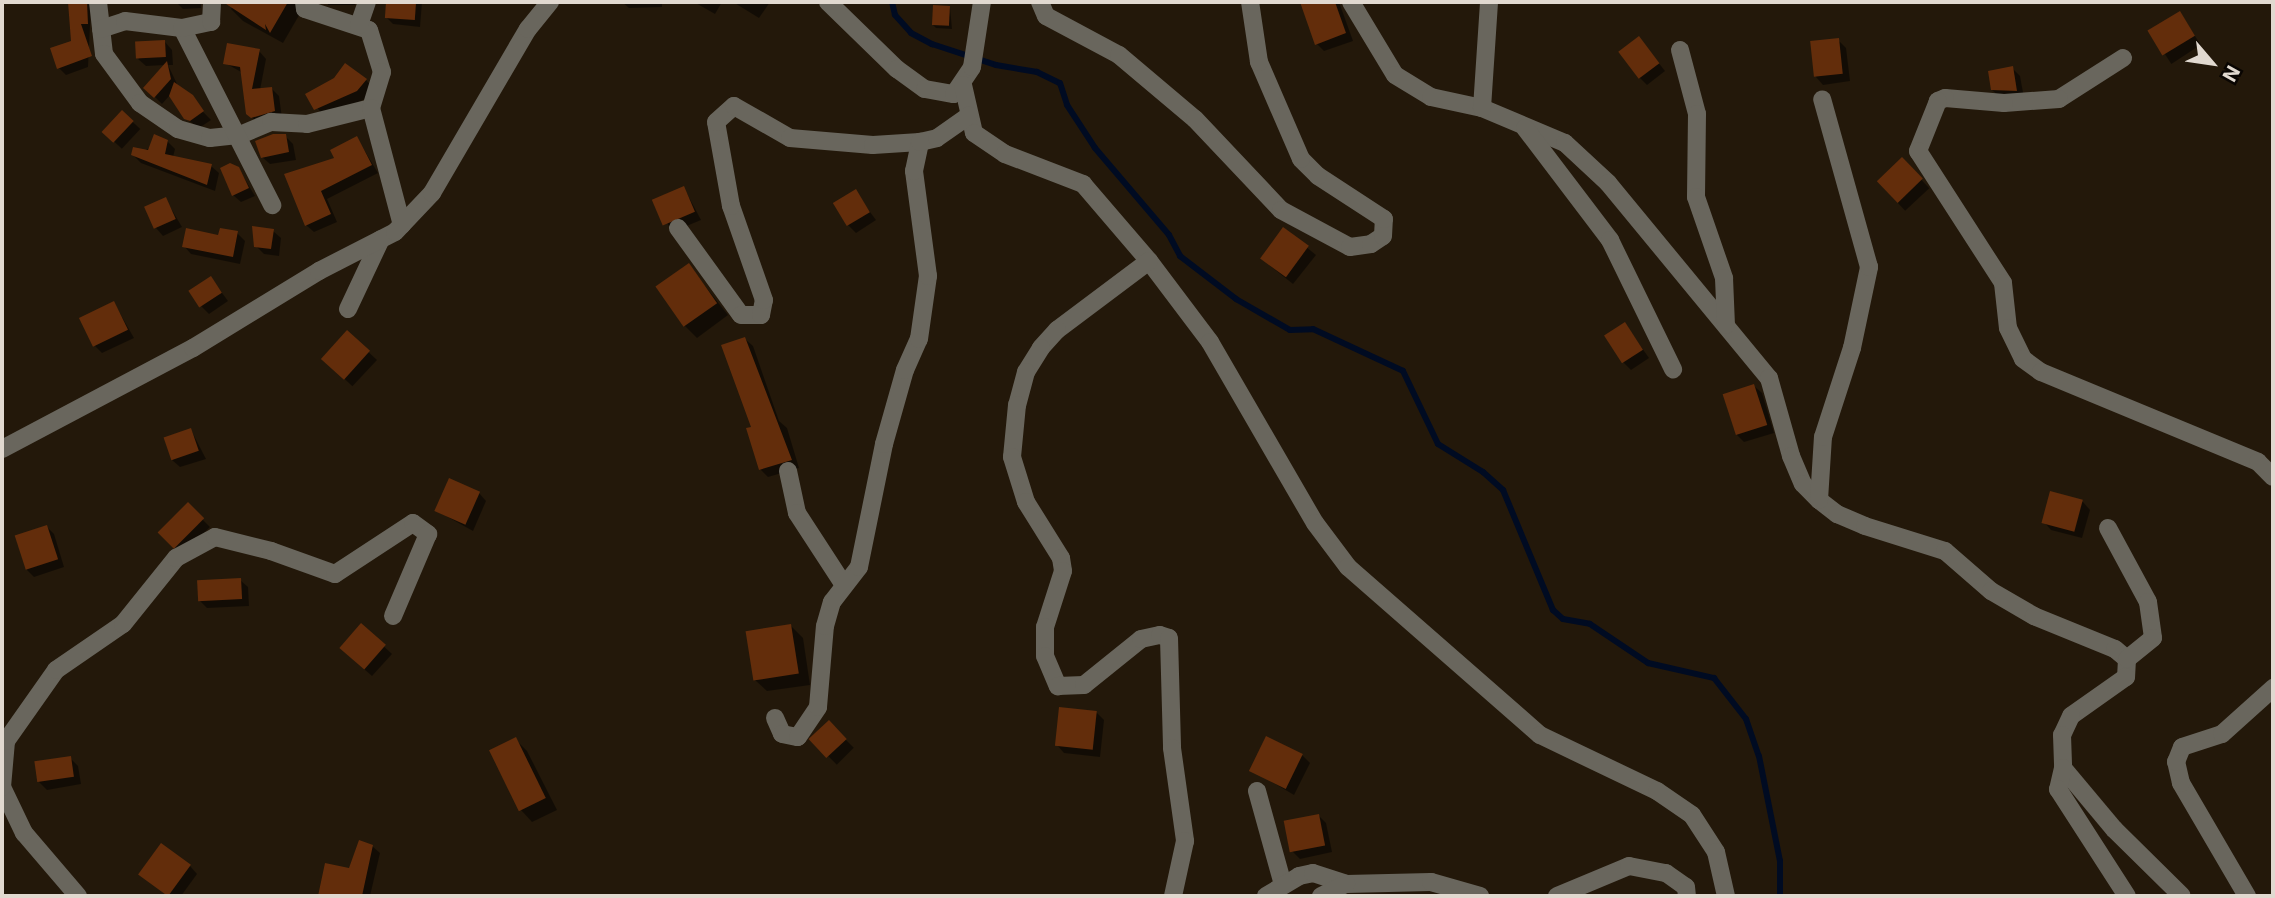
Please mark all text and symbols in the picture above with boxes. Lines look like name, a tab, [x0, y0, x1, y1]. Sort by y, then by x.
north arrow	[2177, 28, 2247, 98]
text: N	[2217, 62, 2244, 85]

